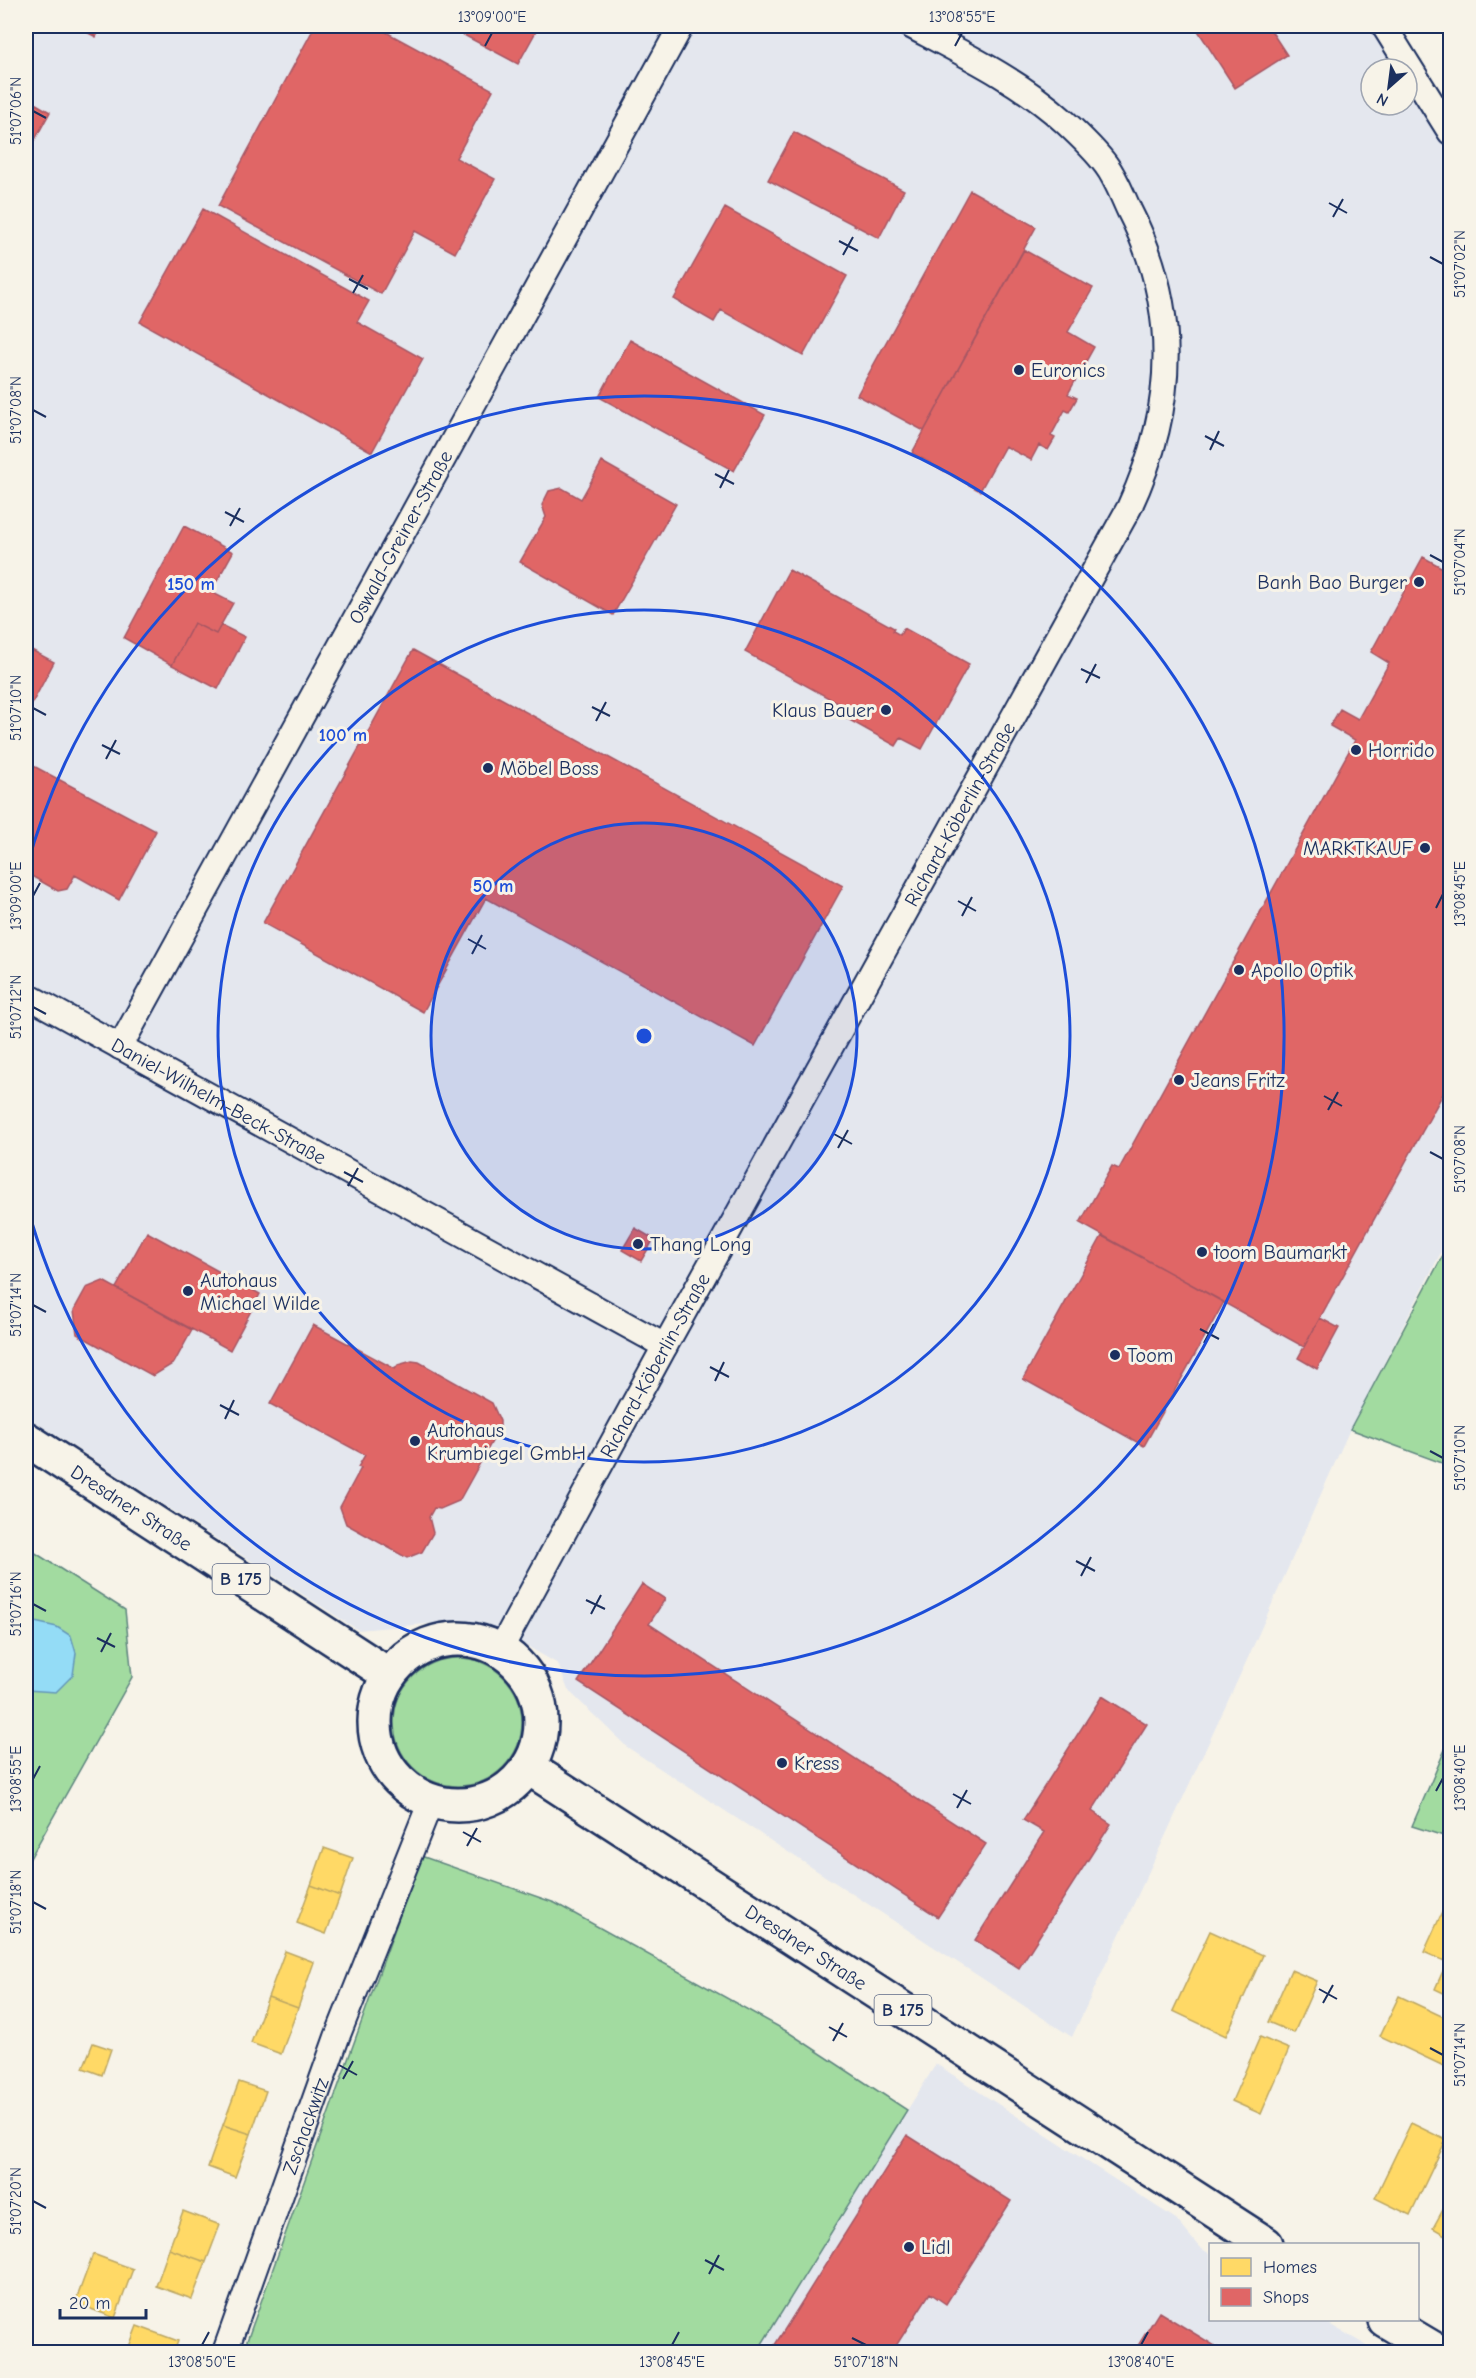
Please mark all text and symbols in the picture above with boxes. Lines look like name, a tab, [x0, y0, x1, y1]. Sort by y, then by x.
text: 13°09'00"E	[458, 8, 526, 26]
text: 13°08'55"E	[929, 8, 995, 26]
north arrow	[1359, 57, 1419, 117]
text: 51°07'06"N	[7, 77, 25, 145]
text: N	[1374, 89, 1391, 110]
text: 51°07'02"N	[1451, 230, 1469, 298]
place label: Euronics	[1031, 359, 1105, 382]
marker: Euronics	[1012, 363, 1026, 377]
text: 51°07'08"N	[7, 376, 25, 444]
street label: Oswald-Greiner-Straße	[344, 447, 458, 628]
text: 51°07'04"N	[1451, 528, 1469, 596]
place label: Banh Bao Burger	[1257, 571, 1407, 594]
text: 150 m	[167, 574, 215, 595]
marker: Banh Bao Burger	[1412, 575, 1426, 589]
text: 51°07'10"N	[7, 675, 25, 741]
place label: Klaus Bauer	[772, 699, 874, 722]
marker: Klaus Bauer	[879, 703, 893, 717]
street label: Richard-Köberlin-Straße	[900, 718, 1020, 910]
text: 100 m	[319, 725, 367, 746]
place label: Horrido	[1368, 739, 1435, 762]
marker: Horrido	[1349, 743, 1363, 757]
place label: Möbel Boss	[500, 757, 599, 780]
marker: Möbel Boss	[481, 761, 495, 775]
place label: MARKTKAUF	[1303, 837, 1413, 860]
marker: MARKTKAUF	[1418, 841, 1432, 855]
text: 13°08'45"E	[1451, 861, 1469, 927]
text: 13°09'00"E	[7, 862, 25, 930]
text: 50 m	[473, 876, 513, 897]
place label: Apollo Optik	[1251, 959, 1353, 982]
marker: Apollo Optik	[1232, 963, 1246, 977]
text: 51°07'12"N	[7, 975, 25, 1039]
centre of rings	[634, 1026, 654, 1046]
street label: Daniel-Wilhelm-Beck-Straße	[107, 1033, 330, 1170]
place label: Jeans Fritz	[1191, 1069, 1285, 1092]
marker: Jeans Fritz	[1172, 1073, 1186, 1087]
text: 51°07'08"N	[1451, 1125, 1469, 1193]
place label: Thang Long	[650, 1233, 752, 1256]
marker: Thang Long	[631, 1237, 645, 1251]
place label: toom Baumarkt	[1213, 1241, 1348, 1264]
marker: toom Baumarkt	[1195, 1245, 1209, 1259]
place label: Autohaus Michael Wilde	[200, 1269, 320, 1315]
street label: Richard-Köberlin-Straße	[596, 1269, 715, 1462]
text: 51°07'14"N	[7, 1273, 25, 1337]
marker: Autohaus Michael Wilde	[181, 1284, 195, 1298]
place label: Toom	[1127, 1344, 1173, 1367]
marker: Toom	[1108, 1348, 1122, 1362]
place label: Autohaus Krumbiegel GmbH	[427, 1419, 586, 1465]
text: 51°07'10"N	[1451, 1425, 1469, 1491]
marker: Autohaus Krumbiegel GmbH	[408, 1434, 422, 1448]
street label: Dresdner Straße	[66, 1460, 196, 1556]
road number: B 175	[212, 1564, 270, 1594]
text: 51°07'16"N	[7, 1571, 25, 1637]
text: 13°08'40"E	[1451, 1745, 1469, 1811]
text: 13°08'55"E	[7, 1746, 25, 1812]
place label: Kress	[794, 1752, 839, 1775]
marker: Kress	[775, 1756, 789, 1770]
text: 51°07'18"N	[7, 1870, 25, 1934]
street label: Dresdner Straße	[741, 1900, 871, 1995]
road number: B 175	[874, 1995, 932, 2025]
text: 51°07'14"N	[1451, 2023, 1469, 2087]
street label: Zschackwitz	[278, 2074, 334, 2177]
text: 51°07'20"N	[7, 2167, 25, 2235]
place label: Lidl	[921, 2236, 951, 2259]
marker: Lidl	[902, 2240, 916, 2254]
legend	[1209, 2243, 1419, 2321]
text: Homes	[1263, 2257, 1317, 2278]
scale bar	[60, 2282, 146, 2320]
text: Shops	[1263, 2287, 1309, 2308]
text: 20 m	[69, 2293, 110, 2314]
text: 13°08'50"E	[168, 2353, 236, 2371]
text: 13°08'45"E	[639, 2353, 705, 2371]
text: 51°07'18"N	[834, 2353, 898, 2371]
text: 13°08'40"E	[1108, 2353, 1174, 2371]

